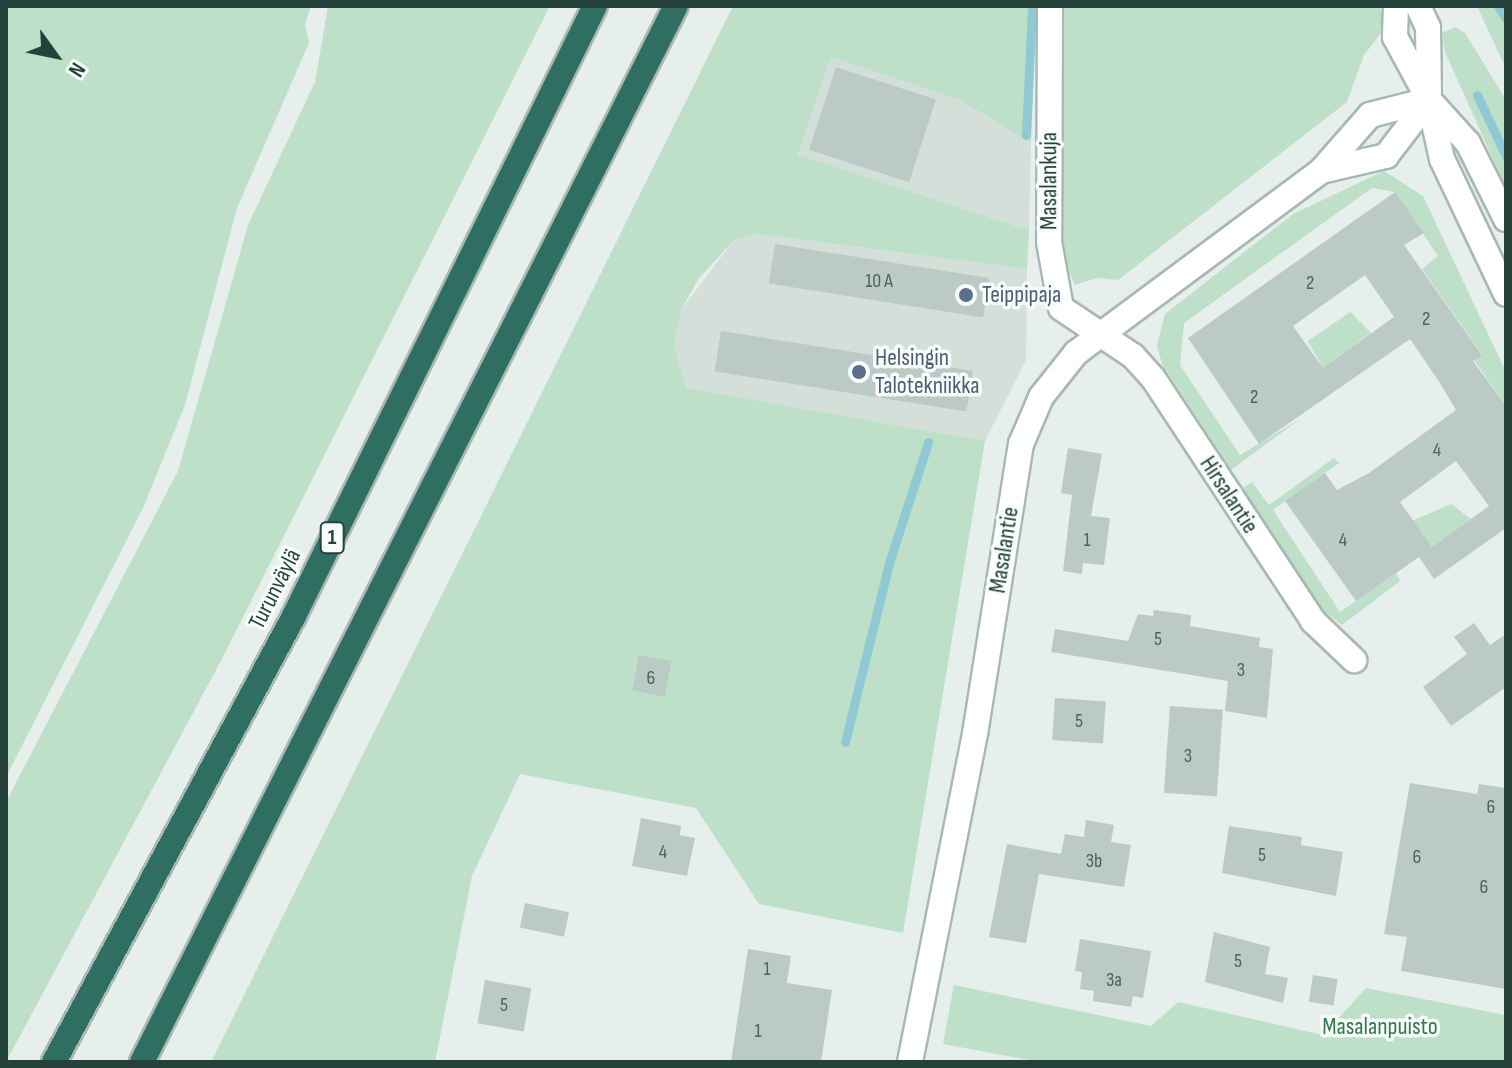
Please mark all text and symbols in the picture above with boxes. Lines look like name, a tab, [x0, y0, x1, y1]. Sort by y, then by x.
north arrow	[16, 16, 96, 96]
text: N	[62, 57, 91, 82]
street label: Masalankuja	[1035, 132, 1063, 230]
house number: 10 A	[865, 269, 893, 293]
house number: 2	[1306, 271, 1314, 295]
place label: Teippipaja	[982, 281, 1061, 309]
marker: Teippipaja	[957, 286, 975, 304]
house number: 2	[1422, 307, 1430, 331]
place label: Helsingin Talotekniikka	[875, 344, 980, 400]
marker: Helsingin Talotekniikka	[850, 363, 868, 381]
house number: 2	[1250, 385, 1258, 409]
house number: 4	[1433, 438, 1441, 462]
street label: Hirsalantie	[1193, 451, 1265, 539]
street label: Masalantie	[983, 505, 1025, 595]
road number: 1	[318, 520, 346, 556]
house number: 1	[1084, 528, 1090, 552]
house number: 4	[1339, 528, 1347, 552]
street label: Turunväylä	[243, 544, 307, 634]
house number: 5	[1154, 627, 1162, 651]
house number: 3	[1237, 658, 1245, 682]
house number: 6	[647, 666, 655, 690]
house number: 5	[1075, 709, 1083, 733]
house number: 3	[1184, 744, 1192, 768]
house number: 6	[1487, 795, 1495, 819]
house number: 4	[659, 840, 667, 864]
house number: 5	[1258, 843, 1266, 867]
house number: 6	[1413, 845, 1421, 869]
house number: 3b	[1086, 849, 1102, 873]
house number: 6	[1480, 875, 1488, 899]
house number: 5	[1234, 949, 1242, 973]
house number: 1	[764, 957, 770, 981]
house number: 3a	[1106, 968, 1122, 992]
house number: 5	[500, 993, 508, 1017]
park label: Masalanpuisto	[1322, 1013, 1438, 1041]
house number: 1	[755, 1019, 761, 1043]

